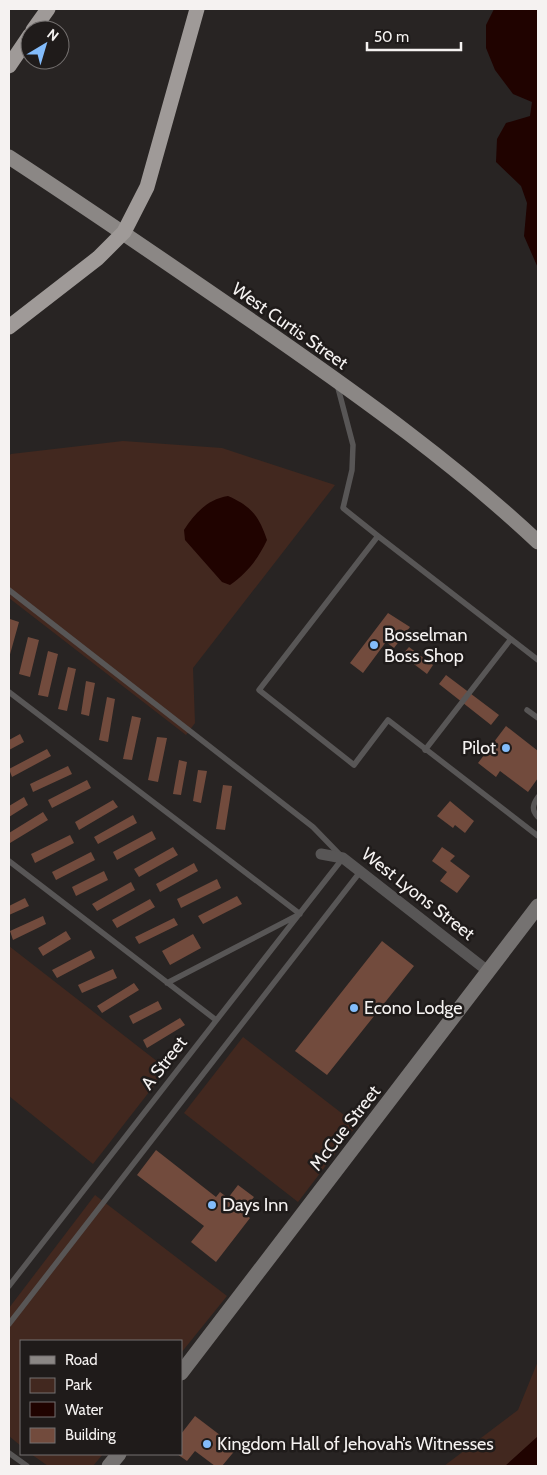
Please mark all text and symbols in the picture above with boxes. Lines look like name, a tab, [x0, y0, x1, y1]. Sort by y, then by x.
north arrow	[20, 20, 70, 70]
scale bar	[367, 20, 461, 52]
text: N	[44, 25, 62, 45]
text: 50 m	[374, 28, 409, 46]
street label: West Curtis Street	[228, 278, 352, 374]
place label: Bosselman Boss Shop	[384, 624, 468, 667]
marker: Bosselman Boss Shop	[368, 639, 380, 651]
place label: Pilot	[462, 737, 496, 759]
marker: Pilot	[500, 742, 512, 754]
street label: West Lyons Street	[357, 843, 479, 945]
place label: Econo Lodge	[364, 997, 463, 1019]
marker: Econo Lodge	[348, 1002, 360, 1014]
street label: A Street	[136, 1032, 192, 1094]
street label: McCue Street	[305, 1081, 385, 1175]
place label: Days Inn	[222, 1194, 288, 1216]
marker: Days Inn	[206, 1199, 218, 1211]
legend	[20, 1340, 182, 1455]
text: Road	[65, 1351, 98, 1369]
text: Park	[65, 1376, 92, 1394]
text: Water	[65, 1401, 103, 1419]
text: Building	[65, 1426, 116, 1444]
place label: Kingdom Hall of Jehovah’s Witnesses	[217, 1433, 494, 1455]
marker: Kingdom Hall of Jehovah’s Witnesses	[201, 1438, 213, 1450]

